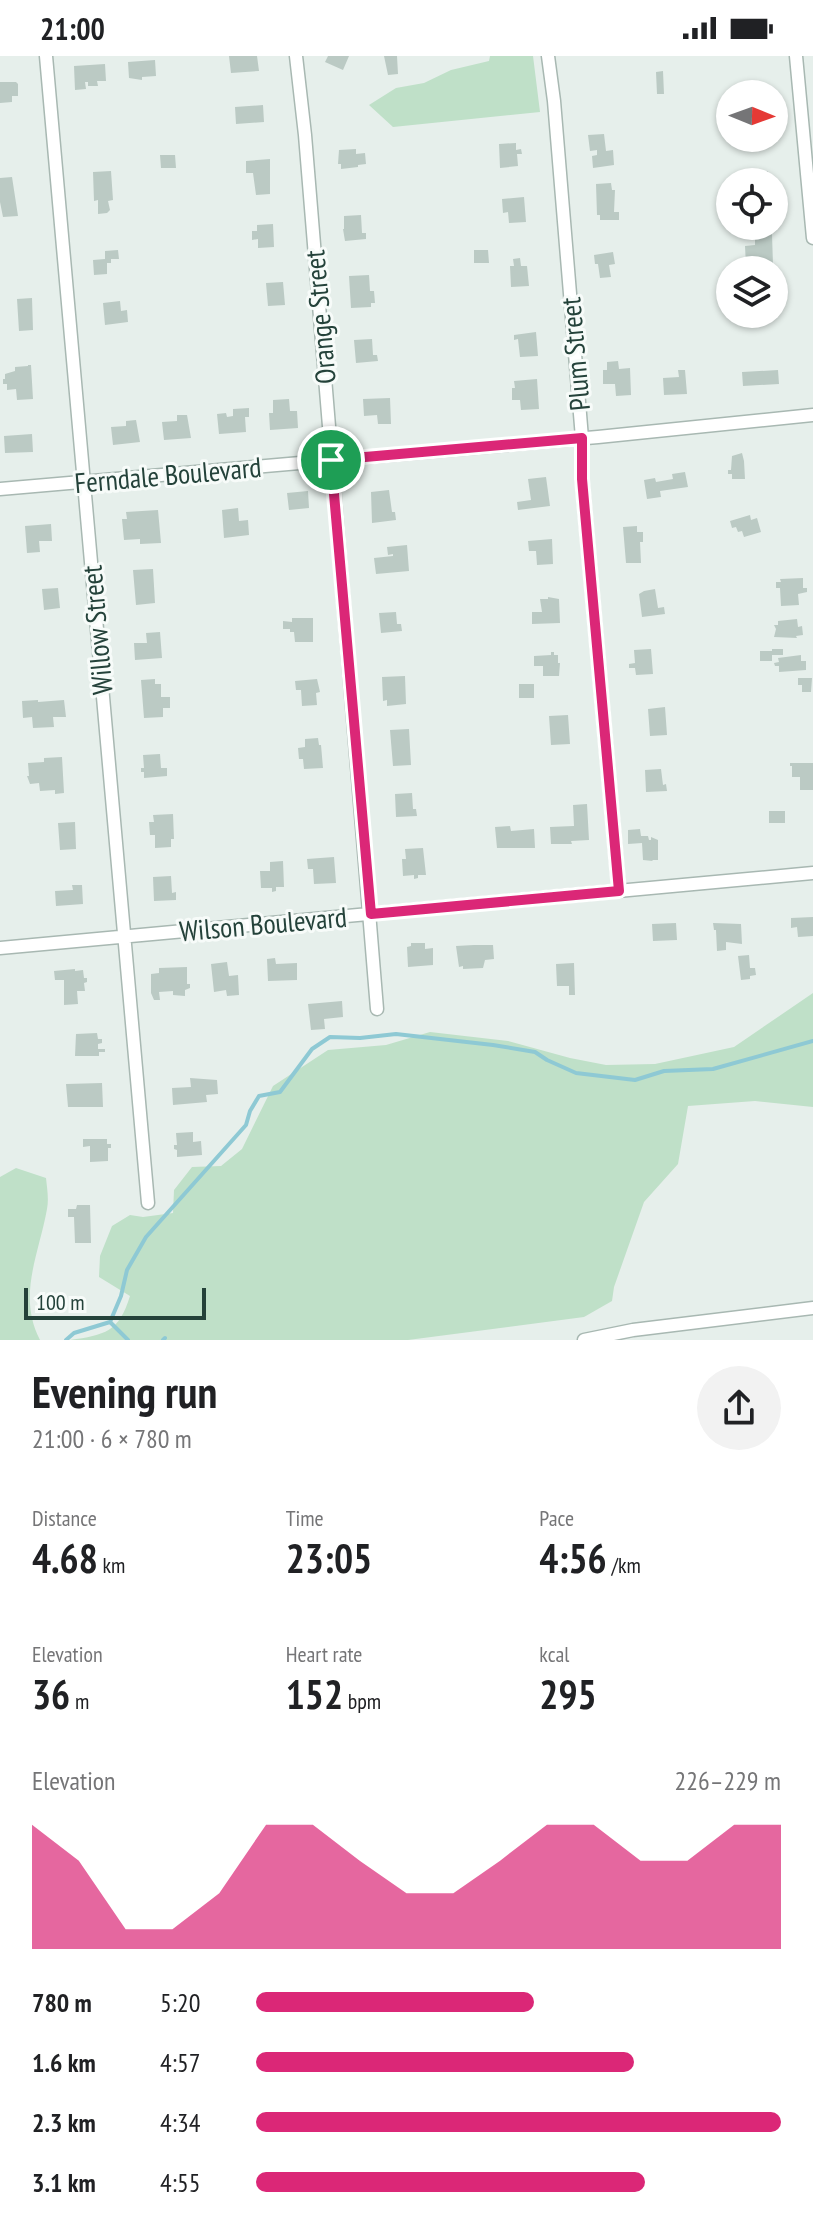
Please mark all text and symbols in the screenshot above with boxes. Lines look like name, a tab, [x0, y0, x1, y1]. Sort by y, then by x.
text: 21:00	[40, 9, 105, 48]
north arrow	[716, 80, 788, 152]
map controls	[716, 80, 788, 328]
button: locate	[716, 168, 788, 240]
street label: Orange Street	[295, 248, 344, 385]
button: layers	[716, 256, 788, 328]
street label: Plum Street	[551, 296, 598, 412]
pin	[297, 426, 365, 494]
icon: arrive	[309, 438, 353, 482]
street label: Ferndale Boulevard	[73, 448, 263, 501]
street label: Willow Street	[72, 564, 121, 696]
street label: Wilson Boulevard	[178, 898, 348, 949]
scale bar	[24, 1284, 206, 1320]
text: 100 m	[36, 1288, 85, 1316]
text: Evening run	[32, 1363, 217, 1420]
button: share	[697, 1366, 781, 1450]
text: 21:00 · 6 × 780 m	[32, 1422, 192, 1455]
text: Distance	[32, 1504, 97, 1532]
text: Time	[286, 1504, 324, 1532]
text: Pace	[539, 1504, 574, 1532]
text: 4.68	[32, 1532, 98, 1584]
text: 23:05	[286, 1532, 372, 1584]
text: 4:56	[539, 1532, 607, 1584]
text: km	[98, 1551, 125, 1579]
text: /km	[607, 1551, 641, 1579]
text: Elevation	[32, 1640, 103, 1668]
text: Heart rate	[286, 1640, 362, 1668]
text: kcal	[539, 1640, 569, 1668]
text: 36	[32, 1668, 70, 1720]
text: 152	[286, 1668, 343, 1720]
text: 295	[539, 1668, 597, 1720]
text: m	[70, 1687, 89, 1715]
text: bpm	[343, 1687, 381, 1715]
text: Elevation	[32, 1764, 115, 1797]
text: 226–229 m	[675, 1764, 781, 1797]
text: 780 m	[32, 1986, 92, 2019]
text: 5:20	[160, 1986, 200, 2019]
text: 1.6 km	[32, 2046, 96, 2079]
text: 4:57	[160, 2046, 200, 2079]
text: 2.3 km	[32, 2106, 96, 2139]
text: 4:34	[160, 2106, 200, 2139]
text: 3.1 km	[32, 2166, 96, 2199]
text: 4:55	[160, 2166, 200, 2199]

